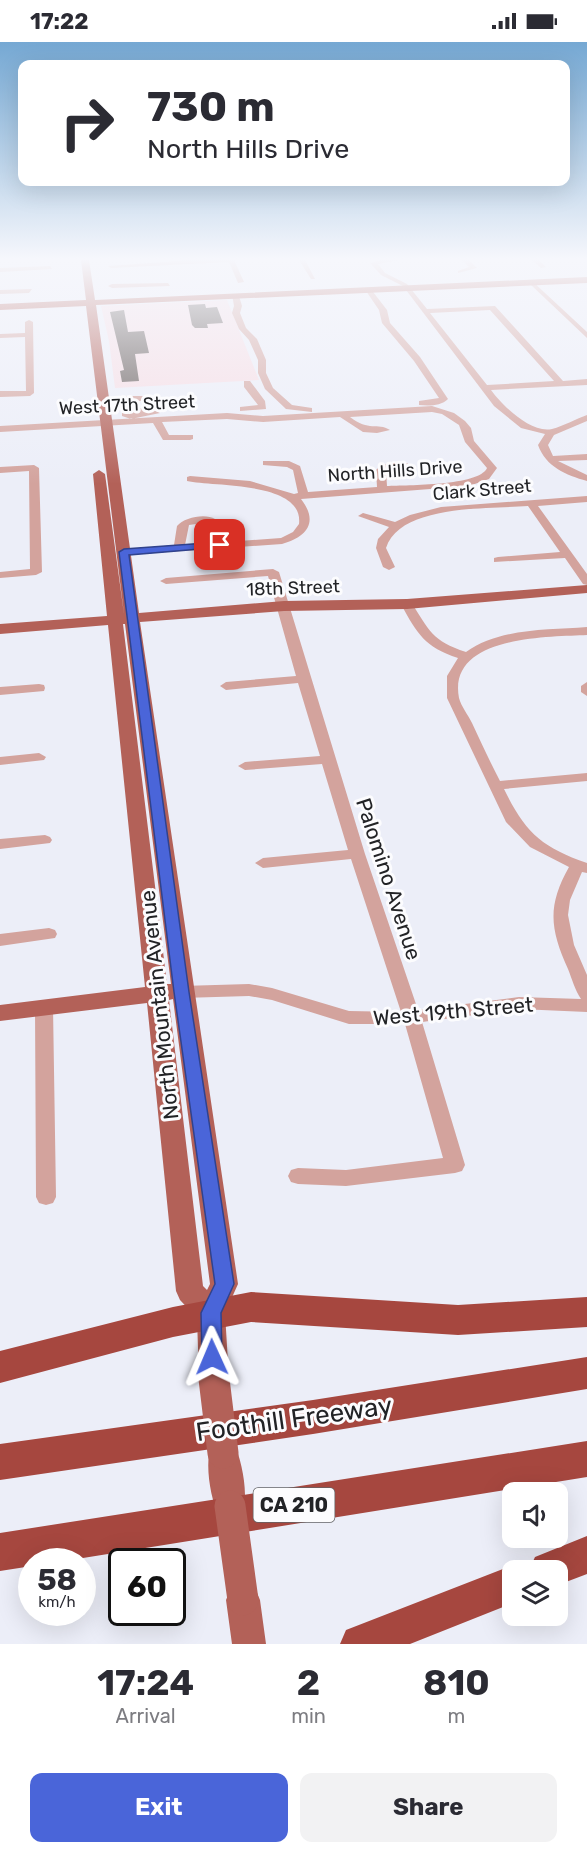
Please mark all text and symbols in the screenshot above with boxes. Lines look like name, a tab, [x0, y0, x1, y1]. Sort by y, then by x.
text: 17:22	[30, 8, 89, 35]
text: 730 m	[147, 82, 275, 132]
icon: right	[48, 84, 126, 162]
text: North Hills Drive	[147, 133, 349, 165]
street label: West 17th Street	[58, 390, 196, 420]
street label: North Hills Drive	[327, 455, 463, 487]
street label: Clark Street	[432, 475, 532, 505]
pin	[194, 519, 245, 570]
icon: arrive	[203, 528, 236, 561]
street label: 18th Street	[246, 575, 340, 601]
street label: Palomino Avenue	[351, 795, 427, 963]
street label: North Mountain Avenue	[135, 889, 183, 1121]
street label: West 19th Street	[372, 992, 534, 1030]
position arrow	[180, 1325, 244, 1389]
street label: Foothill Freeway	[194, 1390, 394, 1448]
map controls	[502, 1482, 568, 1626]
button: sound	[502, 1482, 568, 1548]
road number: CA 210	[254, 1488, 334, 1522]
speed limit sign: 60	[108, 1548, 186, 1626]
button: layers	[502, 1560, 568, 1626]
text: 58	[37, 1562, 77, 1598]
text: km/h	[38, 1593, 76, 1611]
text: 17:24	[97, 1661, 194, 1704]
text: 2	[297, 1661, 320, 1704]
text: 810	[423, 1661, 490, 1704]
text: Arrival	[116, 1704, 176, 1728]
text: min	[291, 1704, 326, 1728]
text: m	[448, 1704, 465, 1728]
button: Exit	[30, 1773, 288, 1842]
button: Share	[300, 1773, 557, 1842]

